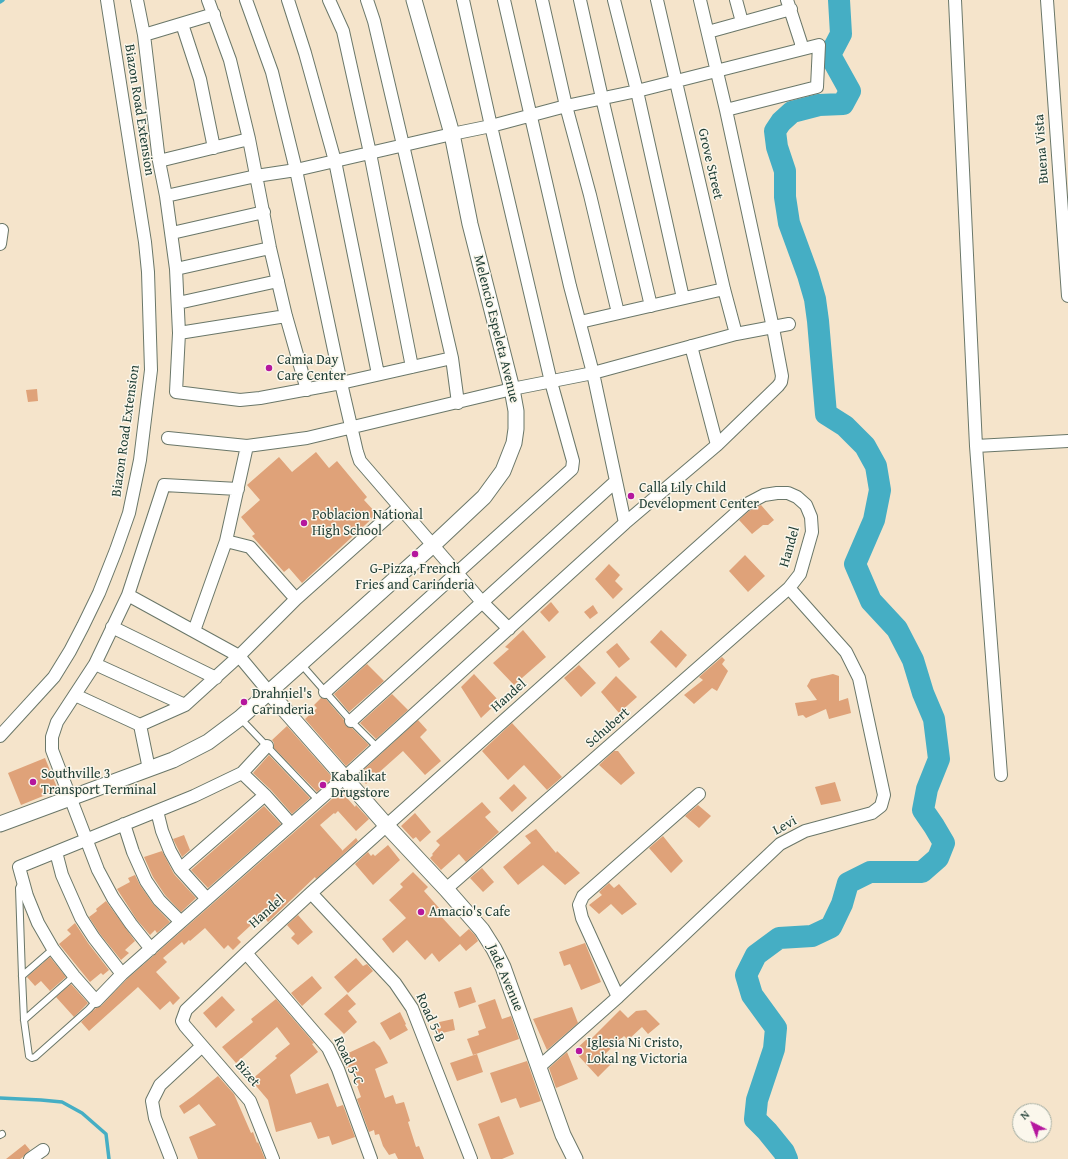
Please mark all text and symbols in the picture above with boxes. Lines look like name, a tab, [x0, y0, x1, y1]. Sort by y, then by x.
street label: Biazon Road Extension	[120, 43, 158, 177]
street label: Buena Vista	[1031, 114, 1053, 184]
street label: Grove Street	[694, 127, 726, 201]
street label: Melencio Espeleta Avenue	[470, 253, 522, 405]
place label: Camia Day Care Center	[277, 352, 346, 384]
marker: Camia Day Care Center	[264, 363, 274, 373]
street label: Biazon Road Extension	[108, 364, 144, 498]
place label: Calla Lily Child Development Center	[639, 480, 759, 512]
marker: Calla Lily Child Development Center	[626, 491, 636, 501]
place label: Poblacion National High School	[312, 507, 423, 540]
marker: Poblacion National High School	[299, 518, 309, 528]
street label: Handel	[776, 525, 804, 569]
marker: G-Pizza, French Fries and Carinderia	[410, 549, 420, 559]
place label: G-Pizza, French Fries and Carinderia	[356, 561, 474, 594]
street label: Handel	[488, 676, 530, 716]
place label: Drahniel's Carinderia	[252, 686, 314, 718]
marker: Drahniel's Carinderia	[239, 697, 249, 707]
street label: Schubert	[583, 704, 633, 752]
place label: Southville 3 Transport Terminal	[41, 766, 156, 798]
place label: Kabalikat Drugstore	[331, 769, 390, 802]
marker: Southville 3 Transport Terminal	[28, 777, 38, 787]
marker: Kabalikat Drugstore	[318, 780, 328, 790]
street label: Levi	[770, 813, 800, 839]
street label: Handel	[246, 892, 288, 932]
place label: Amacio's Cafe	[429, 904, 510, 920]
marker: Amacio's Cafe	[416, 907, 426, 917]
street label: Jade Avenue	[483, 942, 527, 1014]
street label: Road 5-B	[412, 991, 448, 1045]
street label: Road 5-C	[329, 1034, 367, 1088]
place label: Iglesia Ni Cristo, Lokal ng Victoria	[587, 1035, 687, 1068]
marker: Iglesia Ni Cristo, Lokal ng Victoria	[574, 1046, 584, 1056]
street label: Bizet	[231, 1057, 263, 1091]
north arrow	[1012, 1103, 1052, 1143]
text: N	[1017, 1106, 1033, 1123]

